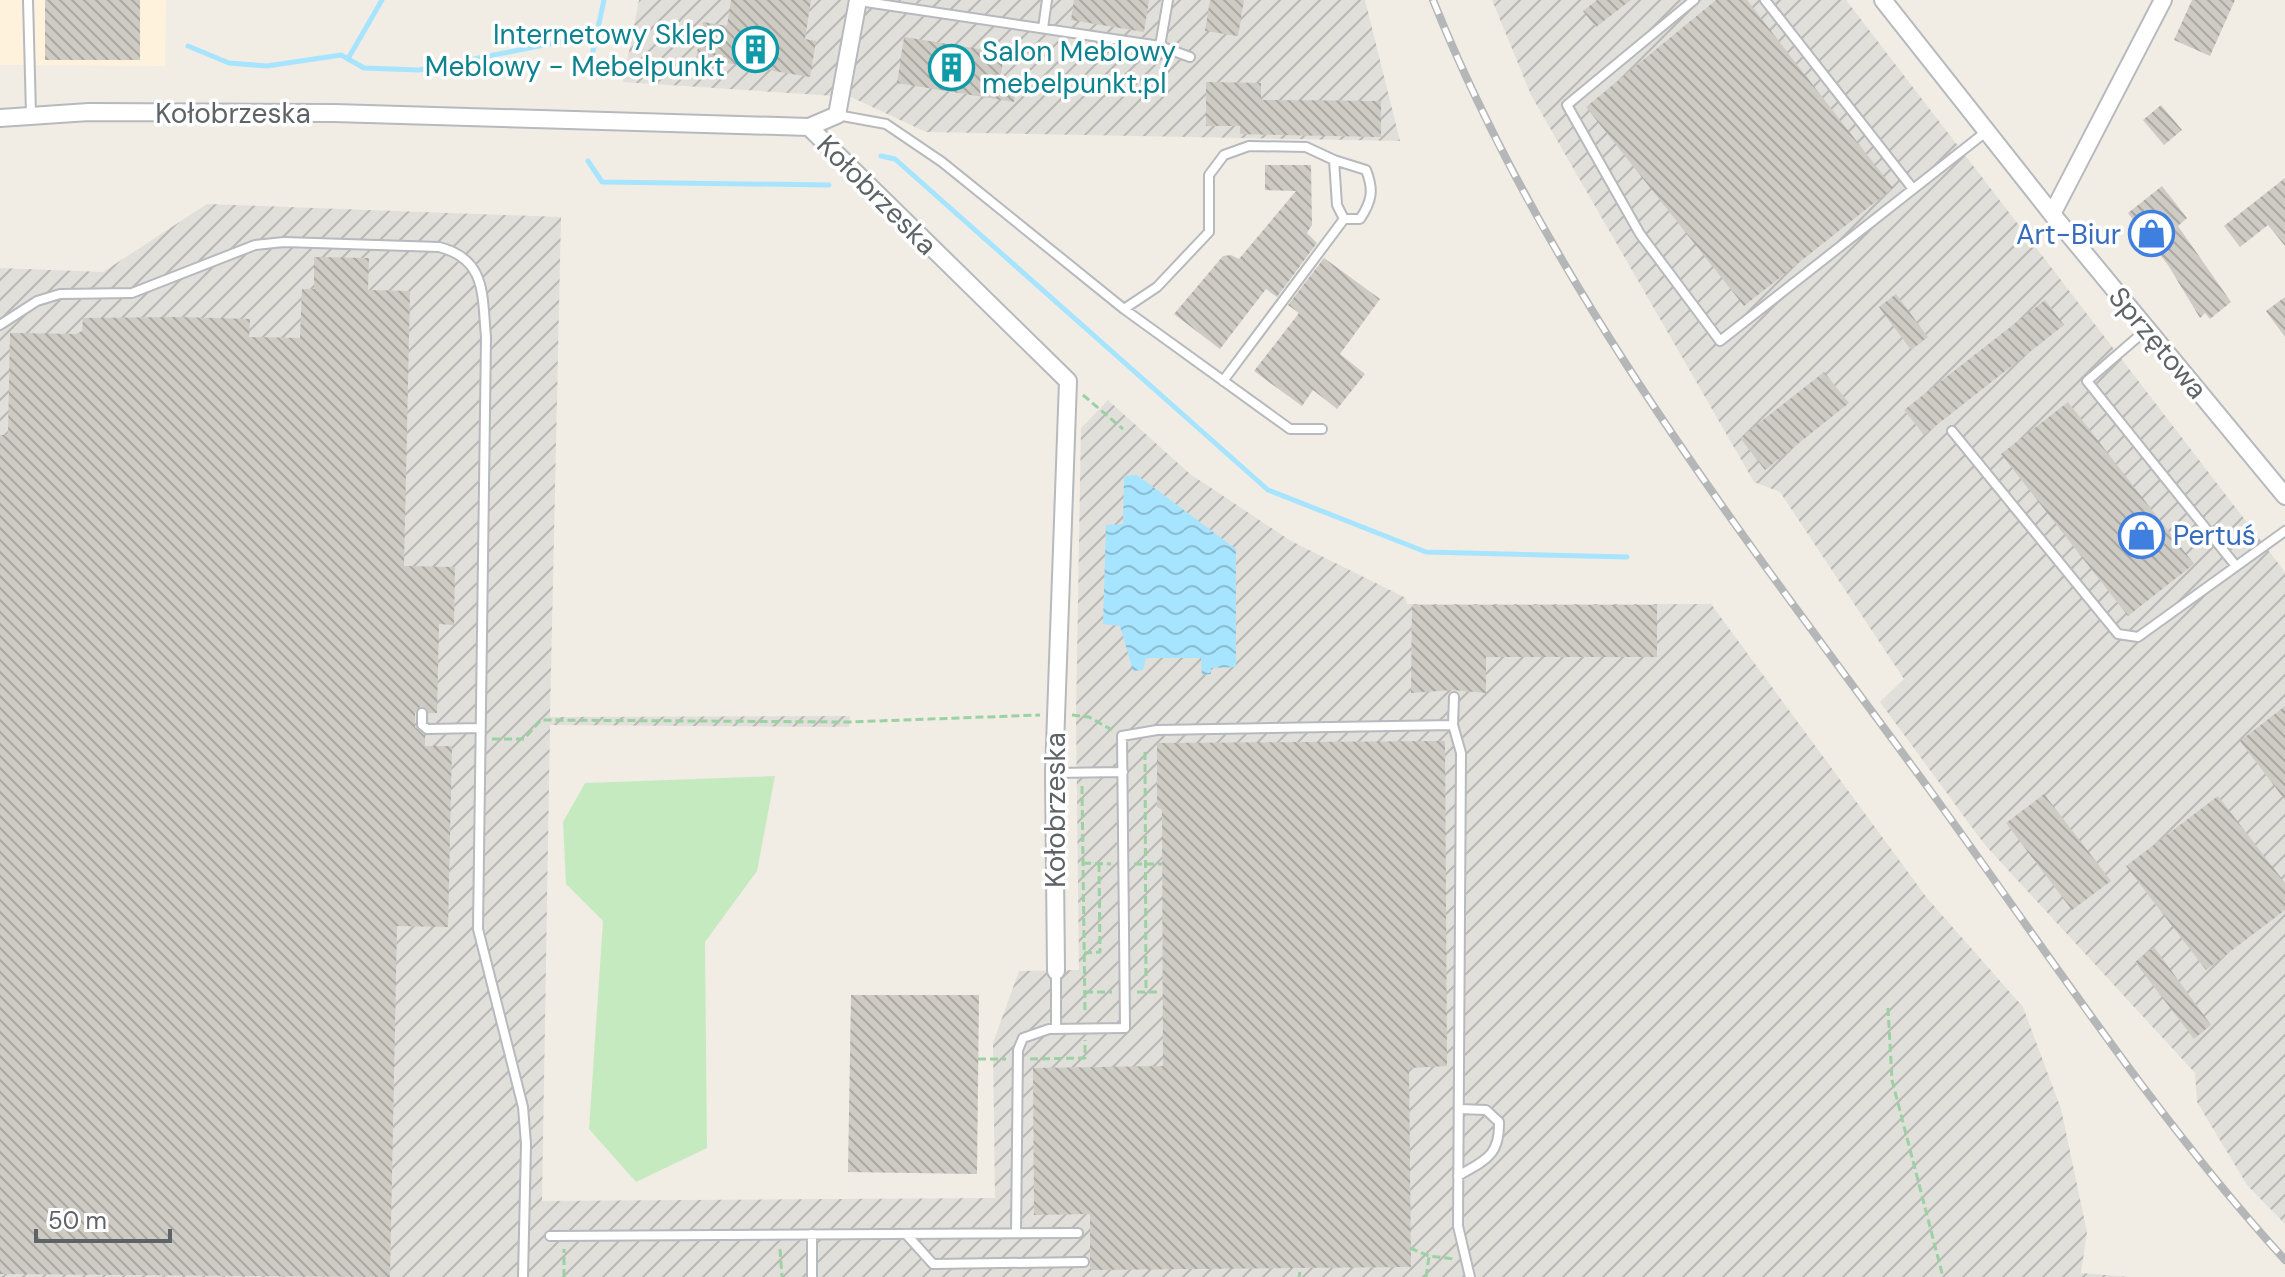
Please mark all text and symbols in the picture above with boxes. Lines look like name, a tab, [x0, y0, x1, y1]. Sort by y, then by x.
place label: Internetowy Sklep Meblowy - Mebelpunkt	[425, 16, 725, 85]
building icon: Internetowy Sklep Meblowy - Mebelpunkt	[732, 26, 780, 74]
place label: Salon Meblowy mebelpunkt.pl	[982, 33, 1176, 102]
building icon: Salon Meblowy mebelpunkt.pl	[927, 43, 975, 91]
street label: Kołobrzeska	[155, 95, 311, 132]
street label: Kołobrzeska	[809, 127, 945, 263]
shop icon: Art-Biur	[2128, 210, 2176, 258]
place label: Art-Biur	[2016, 216, 2121, 253]
street label: Sprzętowa	[2100, 279, 2216, 407]
shop icon: Pertuś	[2118, 511, 2166, 559]
place label: Pertuś	[2173, 517, 2256, 554]
street label: Kołobrzeska	[1037, 732, 1074, 888]
scale bar	[36, 1193, 170, 1243]
text: 50 m	[48, 1205, 107, 1236]

